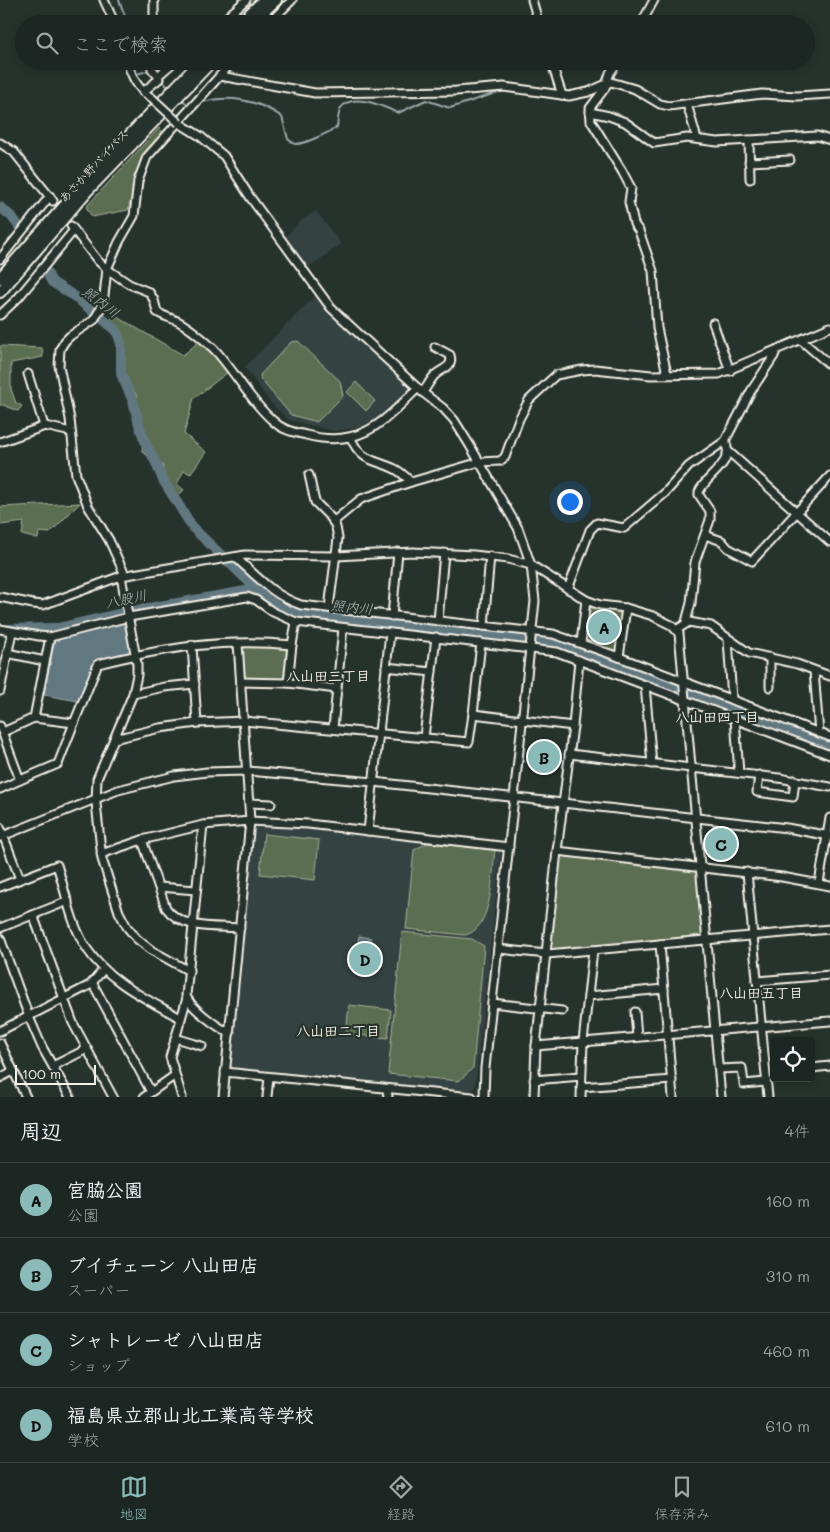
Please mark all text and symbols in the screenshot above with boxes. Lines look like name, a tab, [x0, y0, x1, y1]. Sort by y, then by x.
search box	[15, 15, 815, 70]
icon: search	[33, 29, 61, 57]
text: ここで検索	[73, 31, 168, 56]
street label: あさか野バイパス	[55, 125, 132, 206]
water label: 照内川	[79, 281, 124, 322]
your location	[557, 489, 583, 515]
water label: 八股川	[103, 585, 148, 612]
water label: 照内川	[330, 595, 374, 618]
pin: A	[588, 608, 620, 646]
district label: 八山田三丁目	[286, 666, 370, 685]
district label: 八山田四丁目	[675, 707, 759, 726]
pin: B	[528, 738, 560, 776]
pin: C	[705, 825, 737, 863]
pin: D	[349, 940, 381, 978]
district label: 八山田五丁目	[719, 983, 803, 1002]
district label: 八山田二丁目	[296, 1021, 380, 1040]
map controls	[770, 1037, 815, 1082]
button: locate	[770, 1037, 815, 1082]
scale bar	[15, 1062, 96, 1085]
text: 100 m	[22, 1064, 61, 1083]
text: 周辺	[20, 1117, 62, 1144]
text: 4件	[785, 1120, 810, 1141]
text: 宮脇公園	[67, 1177, 143, 1202]
text: A	[30, 1190, 42, 1211]
text: 160 m	[765, 1190, 810, 1211]
text: 公園	[67, 1204, 99, 1225]
text: ブイチェーン 八山田店	[67, 1252, 259, 1277]
text: B	[31, 1265, 41, 1286]
text: 310 m	[766, 1265, 810, 1286]
text: スーパー	[67, 1279, 130, 1300]
text: シャトレーゼ 八山田店	[67, 1327, 264, 1352]
text: C	[30, 1340, 42, 1361]
text: 460 m	[763, 1340, 810, 1361]
text: ショップ	[67, 1354, 130, 1375]
text: 福島県立郡山北工業高等学校	[67, 1402, 314, 1427]
text: D	[30, 1415, 42, 1436]
text: 610 m	[765, 1415, 810, 1436]
text: 学校	[67, 1429, 99, 1450]
tab: 地図	[120, 1473, 148, 1523]
tab: 経路	[387, 1473, 415, 1523]
tab: 保存済み	[654, 1473, 710, 1523]

